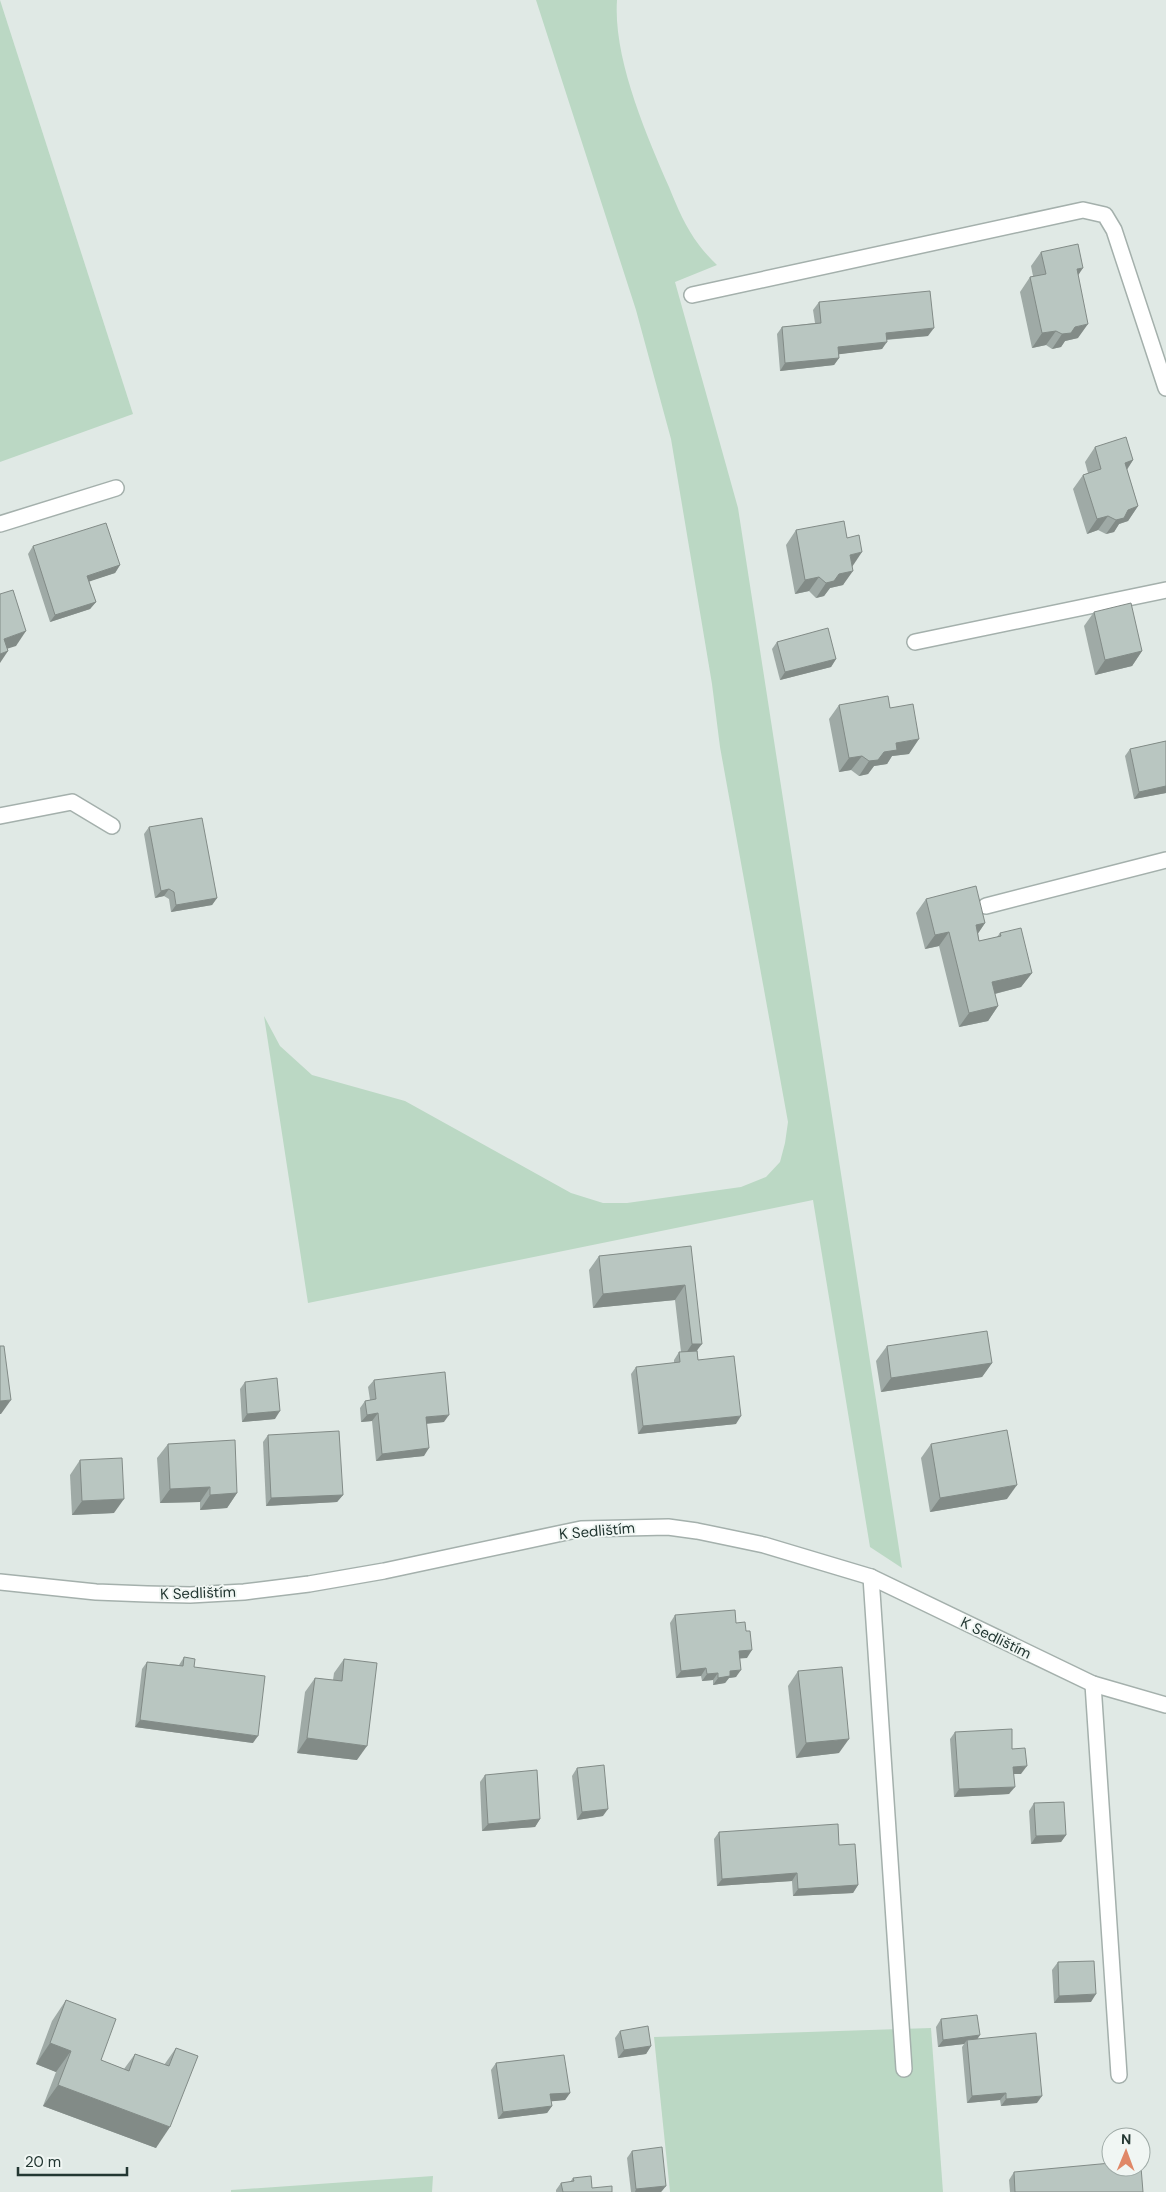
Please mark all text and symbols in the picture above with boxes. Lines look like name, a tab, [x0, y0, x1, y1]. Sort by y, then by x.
street label: K Sedlištím	[558, 1518, 636, 1544]
street label: K Sedlištím	[160, 1582, 236, 1604]
street label: K Sedlištím	[957, 1612, 1035, 1664]
north arrow	[1101, 2127, 1151, 2177]
text: N	[1121, 2130, 1131, 2148]
scale bar	[18, 2144, 126, 2176]
text: 20 m	[25, 2152, 61, 2172]

